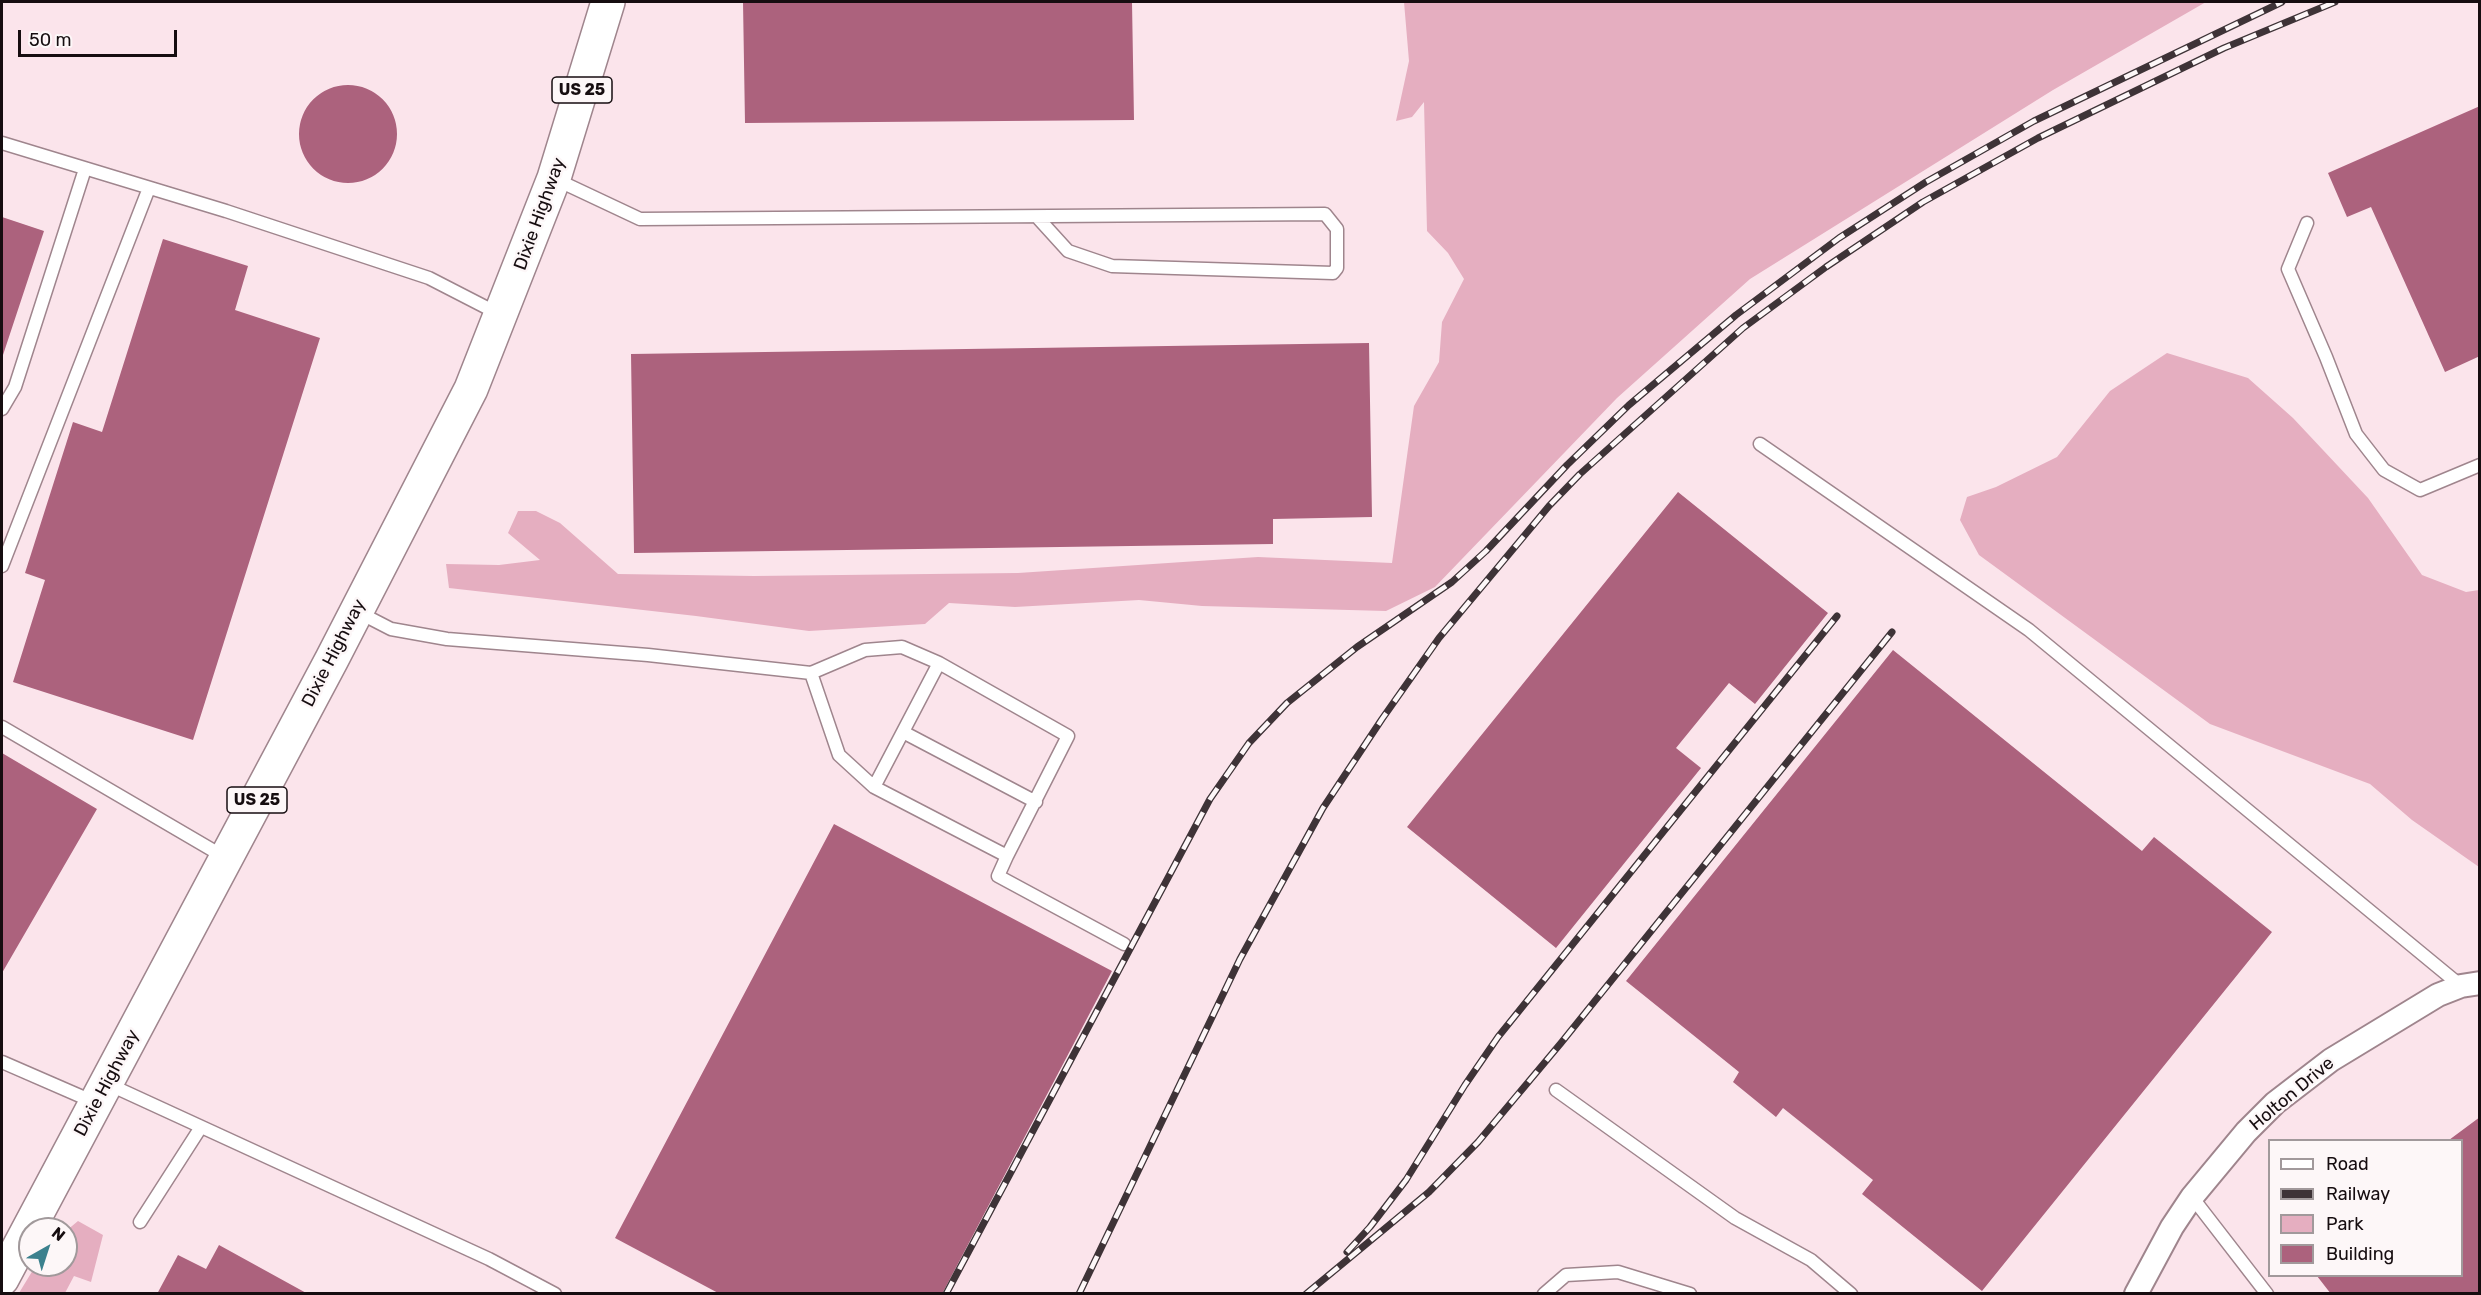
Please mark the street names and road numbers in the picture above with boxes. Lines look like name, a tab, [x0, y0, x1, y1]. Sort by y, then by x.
road number: US 25	[552, 77, 612, 103]
street label: Dixie Highway	[510, 155, 570, 273]
street label: Dixie Highway	[298, 596, 370, 710]
road number: US 25	[227, 787, 287, 813]
street label: Dixie Highway	[70, 1026, 144, 1140]
street label: Holton Drive	[2245, 1052, 2339, 1136]

